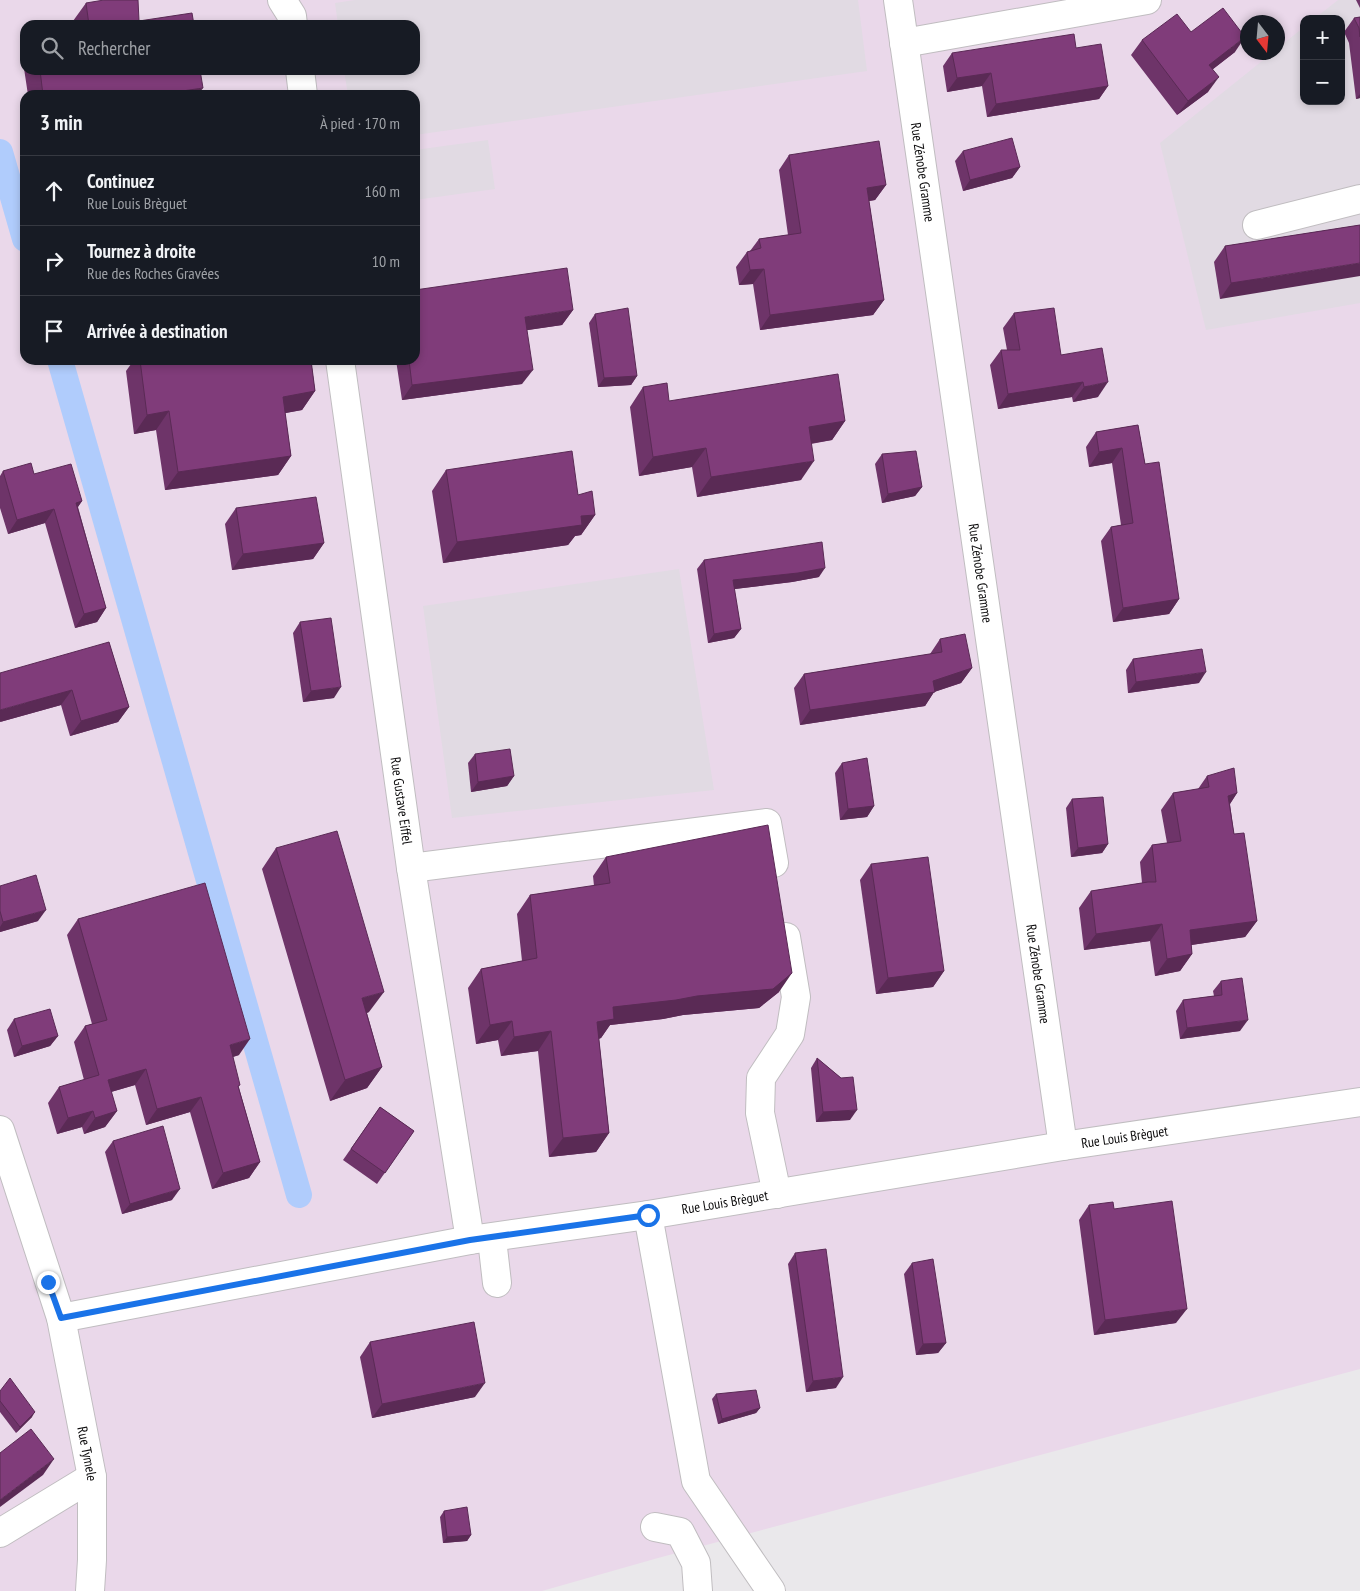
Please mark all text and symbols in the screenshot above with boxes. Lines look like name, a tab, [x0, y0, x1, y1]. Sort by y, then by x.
north arrow	[1240, 15, 1285, 60]
map controls	[1300, 15, 1345, 105]
button: +	[1300, 15, 1345, 60]
search box	[20, 20, 420, 75]
icon: search	[38, 34, 66, 62]
text: Rechercher	[78, 36, 150, 60]
button: −	[1300, 60, 1345, 105]
text: 3 min	[40, 109, 82, 136]
text: À pied · 170 m	[320, 113, 400, 133]
street label: Rue Zénobe Gramme	[907, 121, 939, 223]
text: Continuez	[87, 169, 154, 193]
icon: ahead	[40, 177, 68, 205]
text: 160 m	[365, 181, 400, 201]
text: Rue Louis Brèguet	[87, 193, 187, 213]
text: Tournez à droite	[87, 239, 196, 263]
icon: right	[40, 247, 68, 275]
text: 10 m	[372, 251, 400, 271]
text: Rue des Roches Gravées	[87, 263, 219, 283]
icon: arrive	[40, 317, 68, 345]
text: Arrivée à destination	[87, 319, 228, 343]
street label: Rue Zénobe Gramme	[964, 522, 997, 624]
street label: Rue Gustave Eiffel	[387, 756, 417, 846]
street label: Rue Zénobe Gramme	[1022, 923, 1054, 1025]
street label: Rue Louis Brèguet	[1080, 1122, 1169, 1152]
street label: Rue Louis Brèguet	[680, 1186, 770, 1218]
route start	[637, 1204, 660, 1227]
route end	[37, 1271, 60, 1294]
street label: Rue Tymele	[73, 1425, 101, 1481]

